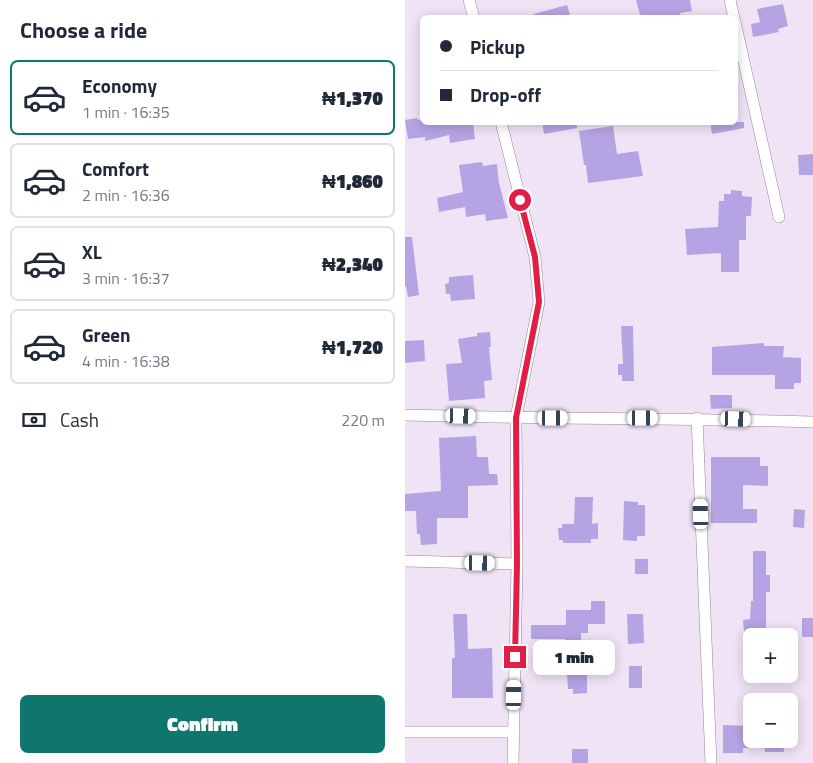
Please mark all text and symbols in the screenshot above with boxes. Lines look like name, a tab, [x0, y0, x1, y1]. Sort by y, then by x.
text: Choose a ride	[20, 13, 147, 47]
text: Pickup	[470, 32, 525, 61]
text: Economy	[82, 71, 157, 100]
icon: car	[22, 75, 67, 120]
text: Drop-off	[470, 80, 541, 109]
text: ₦1,370	[322, 83, 383, 112]
text: 1 min · 16:35	[82, 100, 170, 124]
text: Comfort	[82, 154, 149, 183]
icon: car	[22, 158, 67, 203]
text: ₦1,860	[322, 166, 383, 195]
text: 2 min · 16:36	[82, 183, 170, 207]
route start	[509, 189, 531, 211]
text: XL	[82, 237, 102, 266]
icon: car	[22, 241, 67, 286]
text: ₦2,340	[322, 249, 383, 278]
text: 3 min · 16:37	[82, 266, 170, 290]
text: Green	[82, 320, 131, 349]
icon: car	[22, 324, 67, 369]
text: ₦1,720	[322, 332, 383, 361]
text: 4 min · 16:38	[82, 349, 170, 373]
text: Cash	[60, 405, 99, 434]
icon: cash	[20, 406, 48, 434]
text: 220 m	[341, 408, 385, 432]
car	[445, 408, 476, 424]
car	[538, 411, 568, 426]
car	[628, 411, 658, 426]
car	[720, 411, 751, 427]
car	[692, 499, 709, 529]
car	[464, 555, 495, 571]
map controls	[743, 628, 798, 748]
button: +	[743, 628, 798, 683]
callout: 1 min	[533, 640, 615, 674]
text: 1 min	[554, 645, 594, 669]
route end	[504, 646, 526, 668]
car	[506, 680, 521, 710]
button: −	[743, 693, 798, 748]
button: Confirm	[20, 695, 385, 753]

